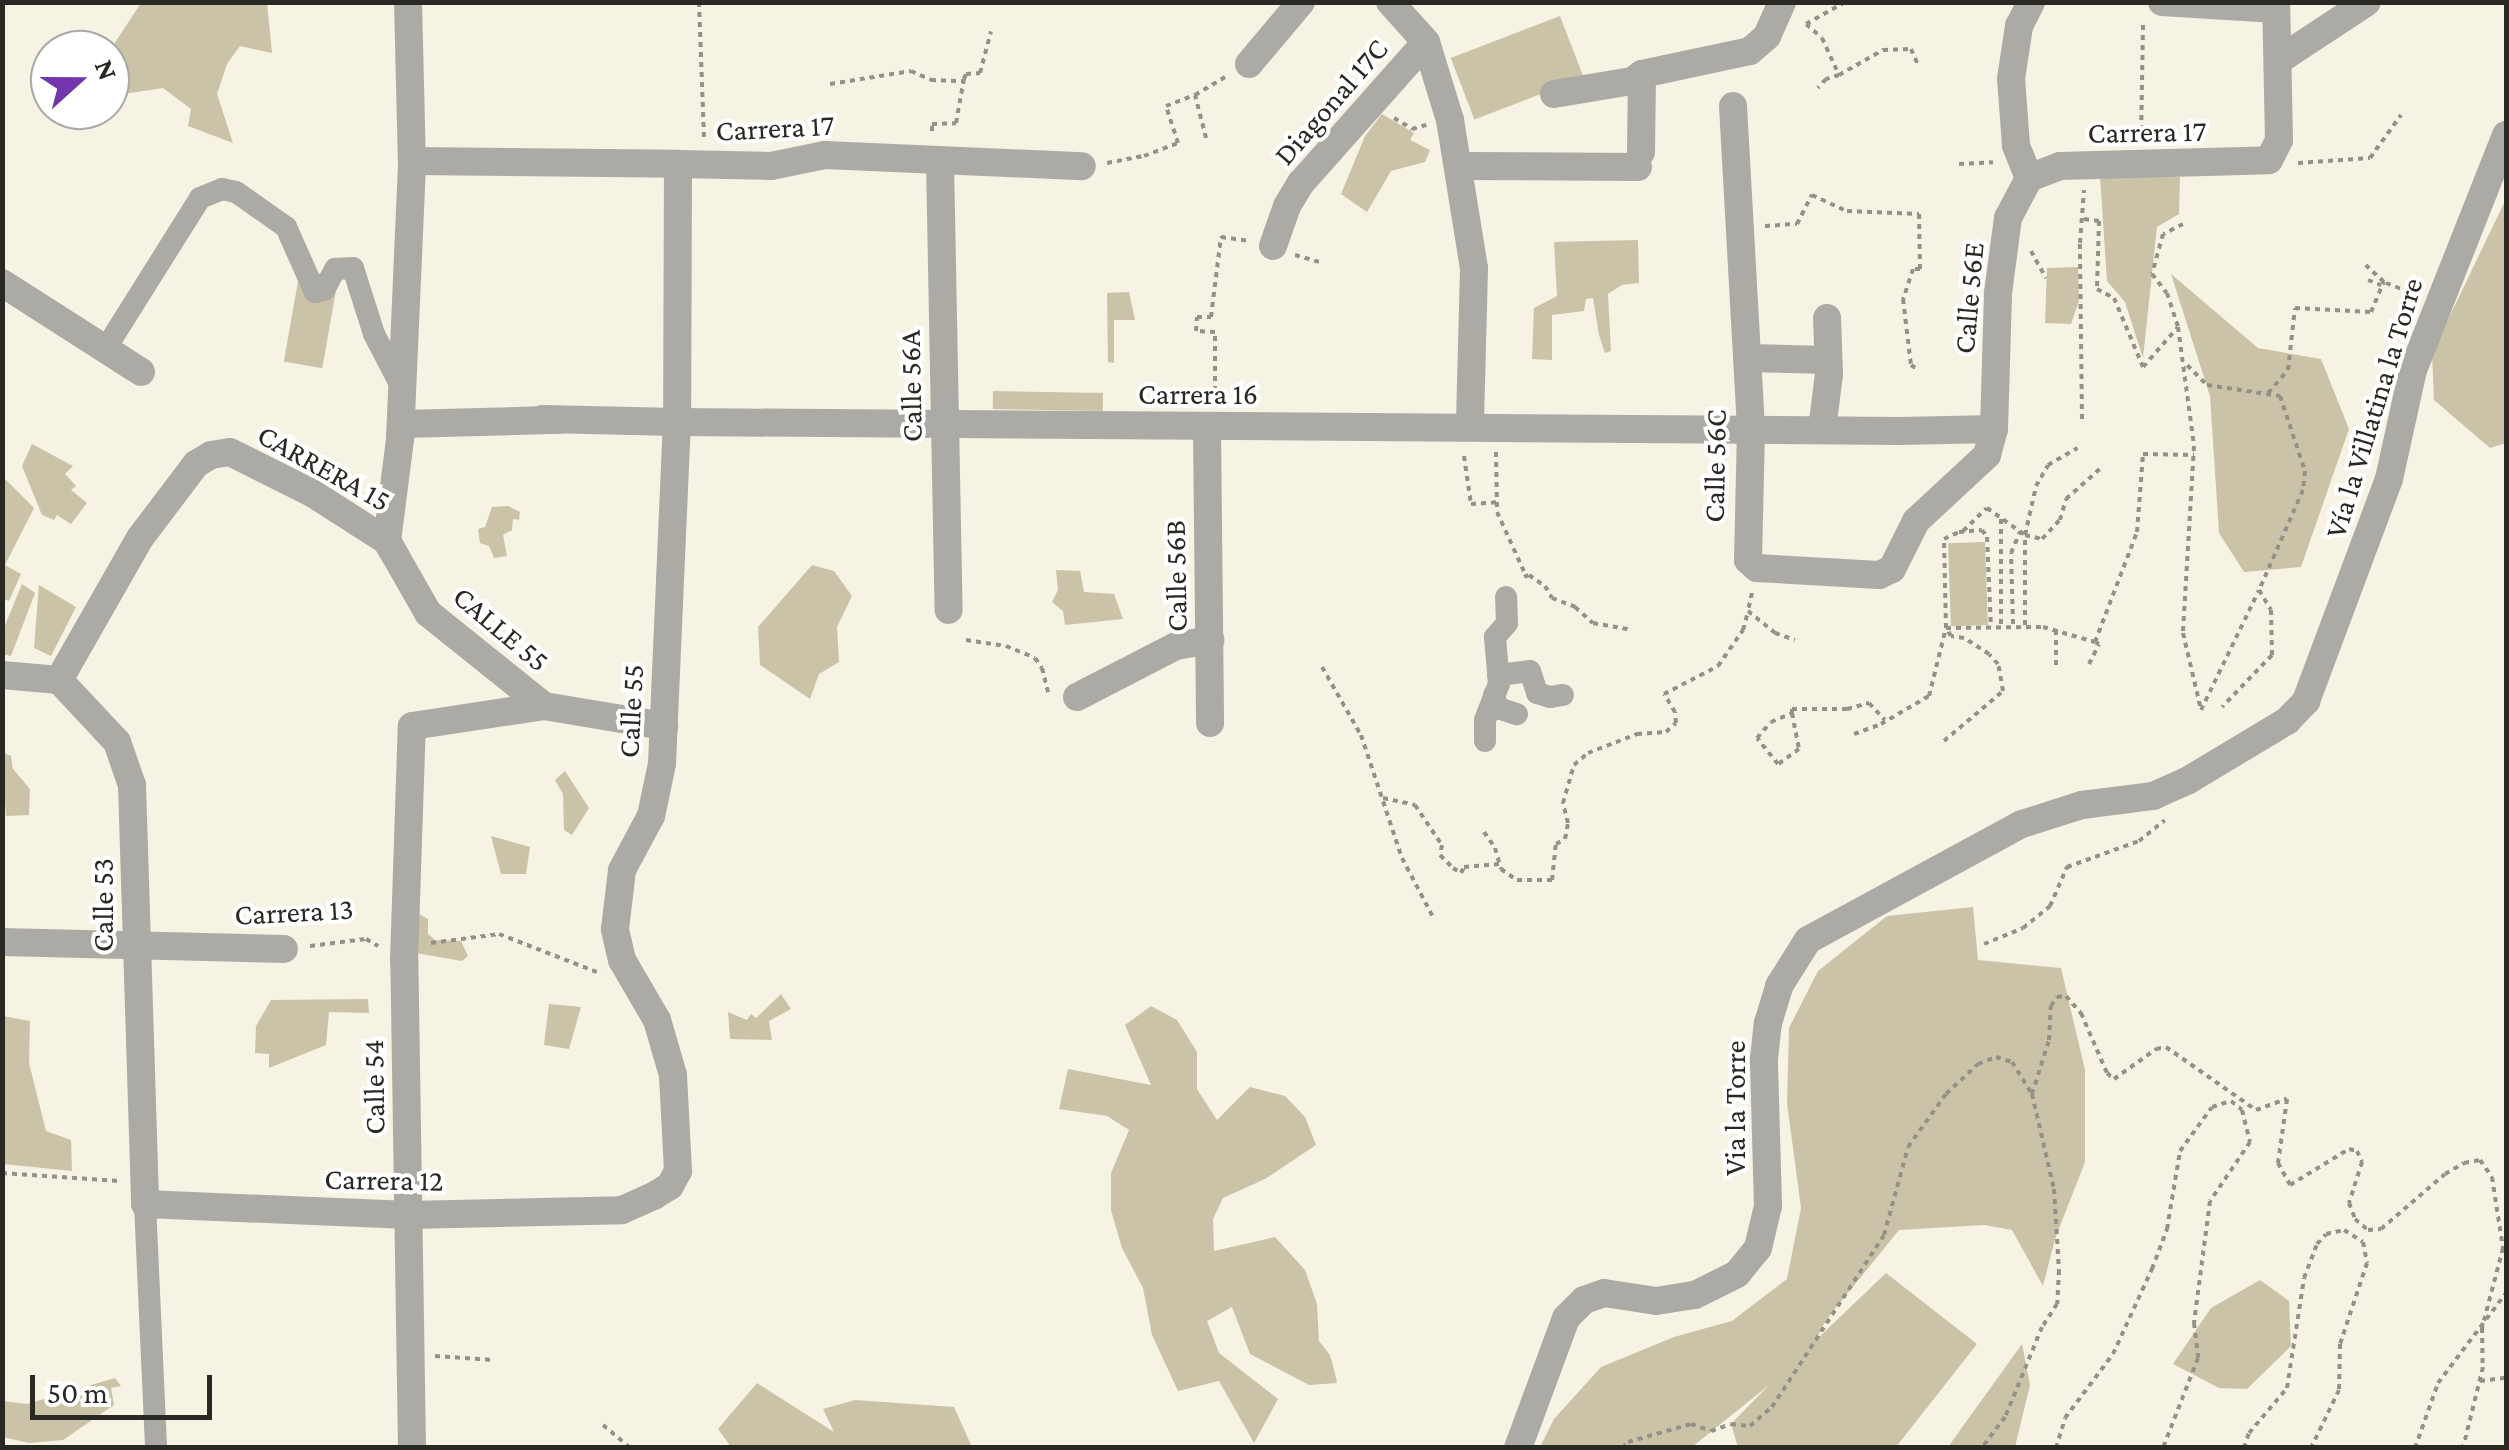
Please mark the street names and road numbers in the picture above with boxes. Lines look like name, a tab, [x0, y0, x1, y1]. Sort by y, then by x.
street label: Diagonal 17C	[1266, 32, 1396, 172]
street label: Carrera 17	[715, 107, 835, 149]
street label: Carrera 17	[2087, 113, 2207, 151]
street label: Calle 56E	[1946, 241, 1992, 355]
street label: Vía la Villatina la Torre	[2317, 274, 2431, 542]
street label: Calle 56A	[892, 330, 930, 442]
street label: Carrera 16	[1138, 376, 1258, 412]
street label: Calle 56C	[1696, 409, 1734, 523]
street label: CARRERA 15	[251, 417, 397, 519]
street label: Calle 56B	[1157, 520, 1195, 632]
street label: CALLE 55	[446, 578, 556, 680]
street label: Calle 55	[611, 663, 651, 759]
street label: Calle 53	[85, 858, 121, 952]
street label: Carrera 13	[234, 891, 354, 933]
street label: Calle 54	[355, 1039, 393, 1135]
street label: Via la Torre	[1717, 1040, 1753, 1176]
street label: Carrera 12	[324, 1161, 444, 1199]

